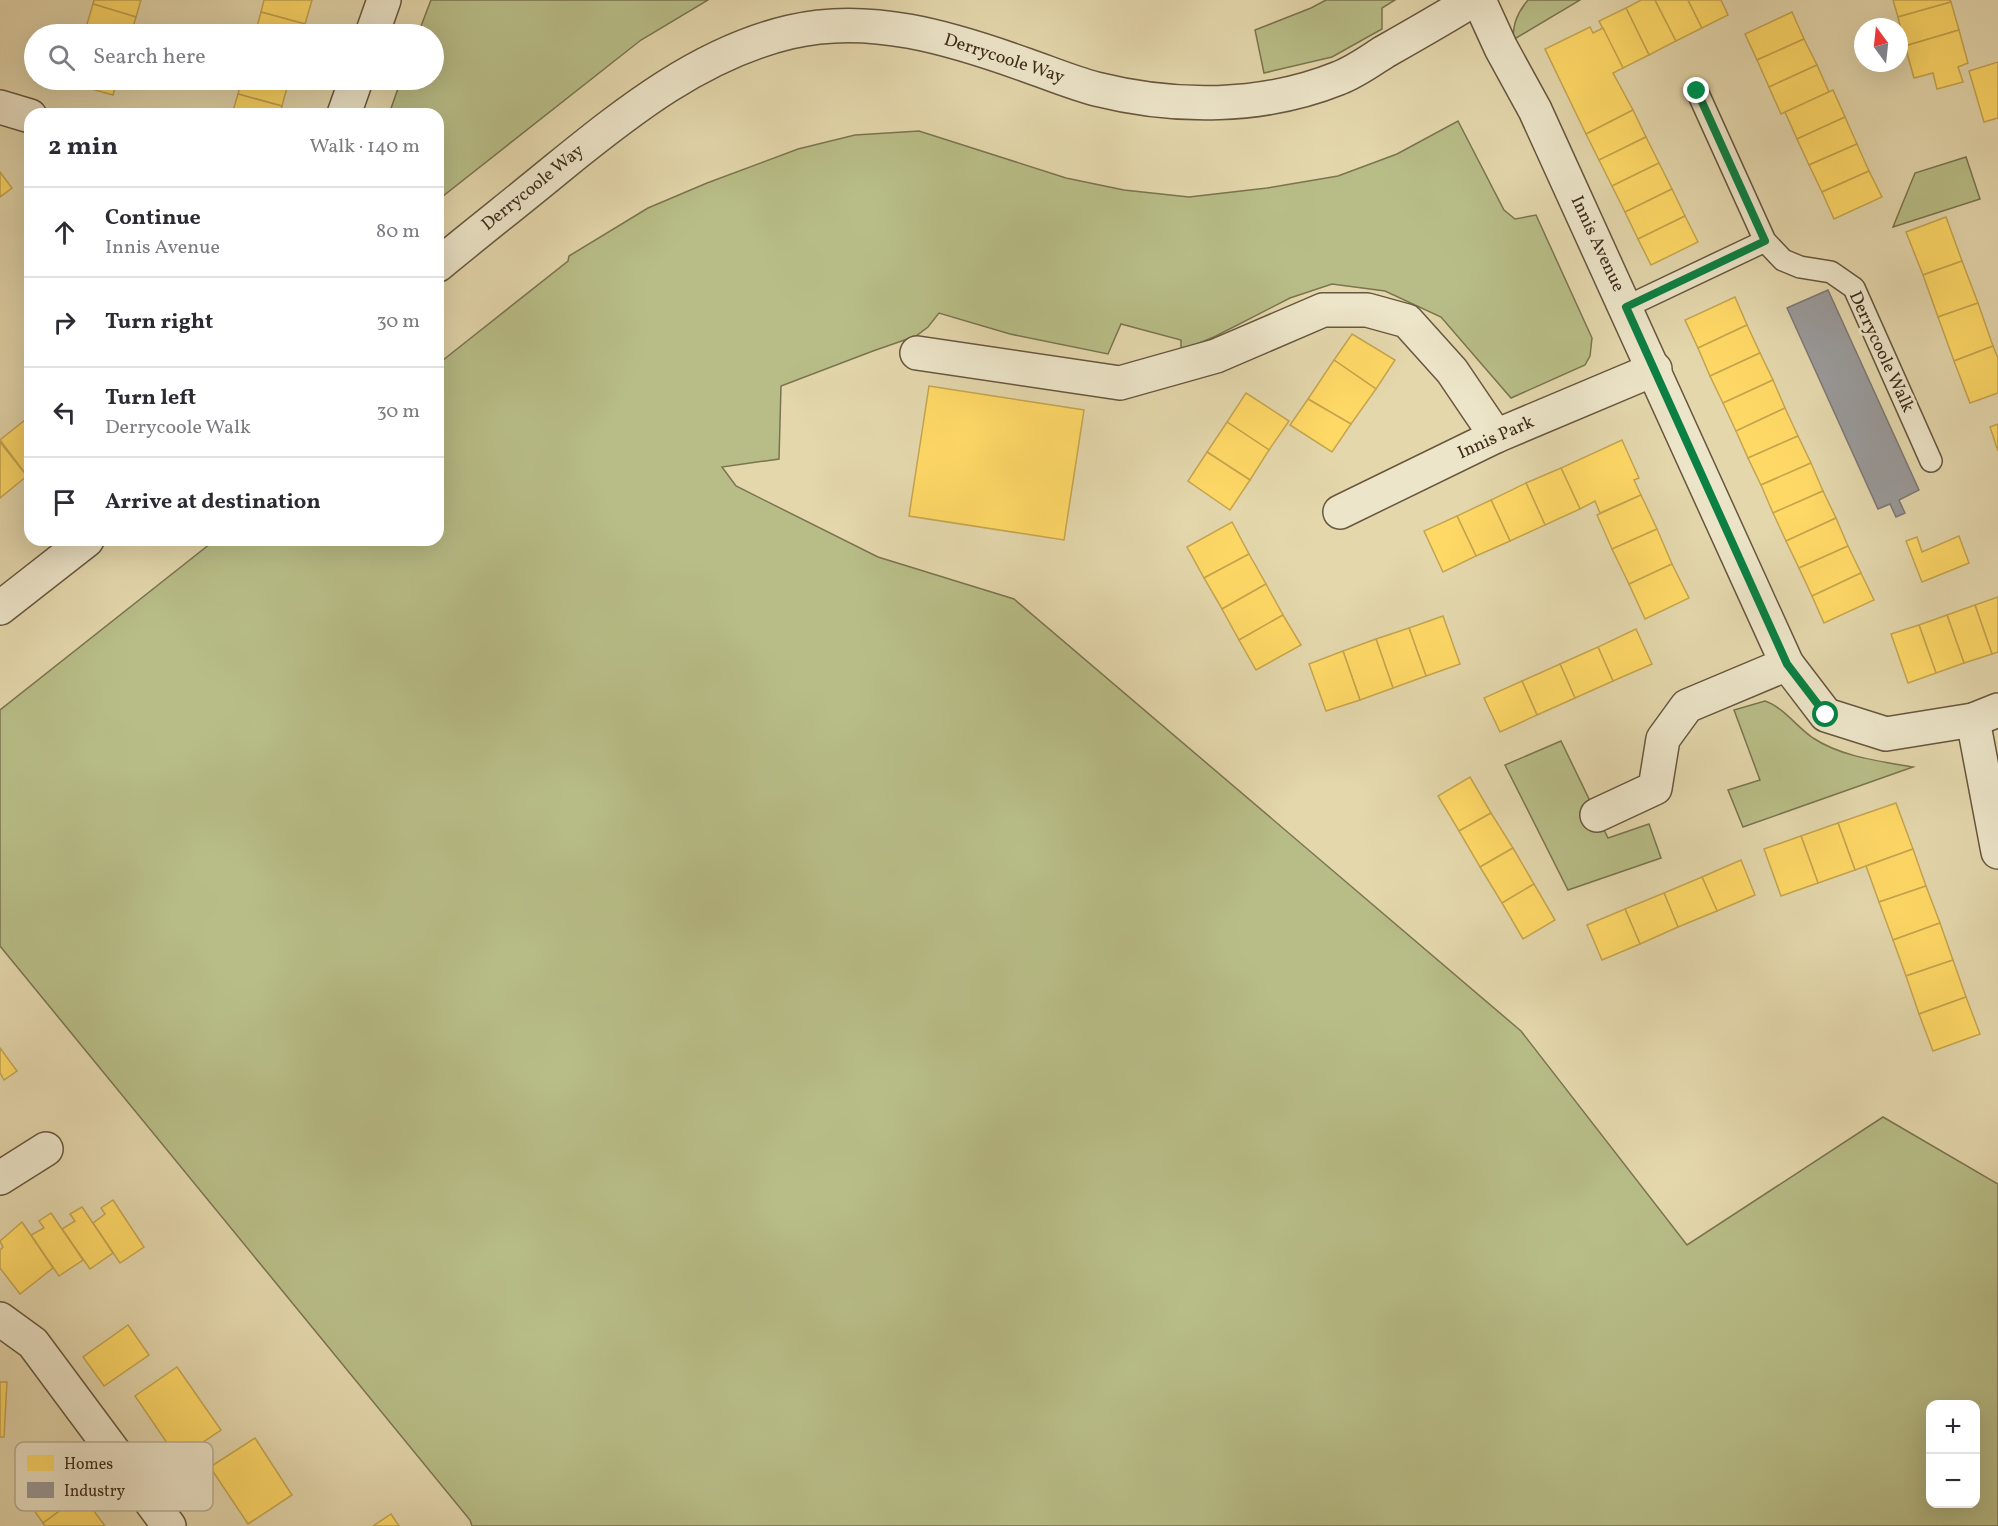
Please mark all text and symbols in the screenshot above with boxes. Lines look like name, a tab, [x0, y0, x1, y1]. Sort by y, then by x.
north arrow	[1854, 18, 1908, 72]
search box	[24, 24, 444, 90]
street label: Derrycoole Way	[941, 28, 1068, 90]
icon: search	[45, 41, 78, 74]
text: Search here	[93, 42, 206, 73]
route end	[1683, 77, 1709, 103]
text: 2 min	[48, 129, 118, 165]
text: Walk · 140 m	[310, 133, 420, 161]
street label: Derrycoole Way	[476, 139, 590, 237]
street label: Innis Avenue	[1564, 192, 1630, 296]
text: Continue	[105, 203, 201, 234]
icon: ahead	[48, 216, 81, 249]
text: 80 m	[376, 218, 420, 246]
text: Innis Avenue	[105, 234, 220, 262]
street label: Derrycoole Walk	[1842, 287, 1920, 417]
icon: right	[48, 306, 81, 339]
text: Turn right	[105, 307, 213, 338]
text: 30 m	[376, 308, 420, 336]
text: Turn left	[105, 383, 196, 414]
icon: left	[48, 396, 81, 429]
text: 30 m	[376, 398, 420, 426]
street label: Innis Park	[1454, 410, 1538, 466]
text: Derrycoole Walk	[105, 414, 251, 442]
icon: arrive	[48, 486, 81, 519]
text: Arrive at destination	[105, 487, 321, 518]
route start	[1812, 701, 1838, 727]
map controls	[1926, 1400, 1980, 1508]
button: +	[1926, 1400, 1980, 1454]
legend	[15, 1442, 213, 1511]
text: Homes	[64, 1454, 113, 1476]
button: −	[1926, 1454, 1980, 1508]
text: Industry	[64, 1481, 125, 1503]

